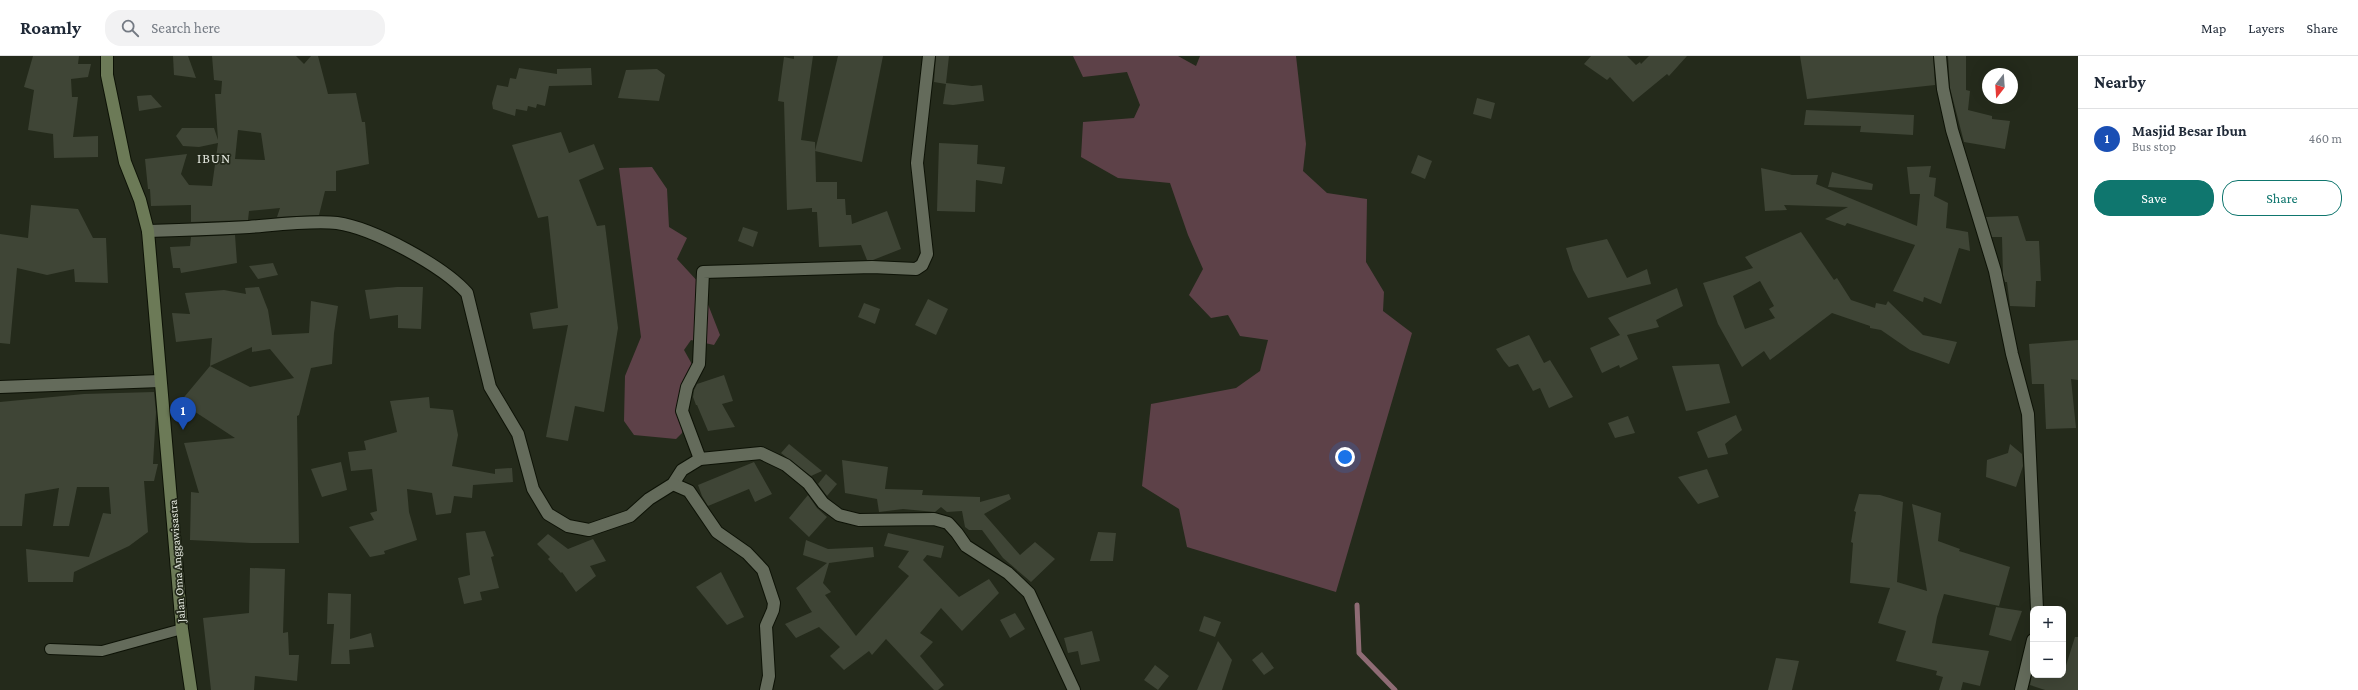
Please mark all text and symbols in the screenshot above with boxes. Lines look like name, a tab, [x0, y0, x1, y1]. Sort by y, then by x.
search box	[105, 10, 385, 46]
text: Roamly	[20, 17, 81, 38]
icon: search	[119, 17, 141, 39]
text: Search here	[151, 20, 220, 36]
text: Map	[2201, 20, 2226, 36]
text: Layers	[2248, 20, 2285, 36]
text: Share	[2307, 20, 2338, 36]
north arrow	[1982, 68, 2018, 104]
text: Nearby	[2094, 73, 2146, 92]
text: Masjid Besar Ibun	[2132, 123, 2247, 139]
text: 1	[2105, 131, 2109, 146]
text: 460 m	[2309, 131, 2342, 146]
text: Bus stop	[2132, 139, 2176, 154]
district label: IBUN	[197, 150, 231, 166]
button: Save	[2094, 180, 2214, 216]
button: Share	[2222, 180, 2342, 216]
pin: 1	[170, 397, 196, 430]
your location	[1335, 447, 1355, 467]
street label: Jalan Oma Anggawisastra	[166, 499, 188, 624]
map controls	[2030, 606, 2066, 678]
button: +	[2030, 606, 2066, 642]
button: −	[2030, 642, 2066, 678]

